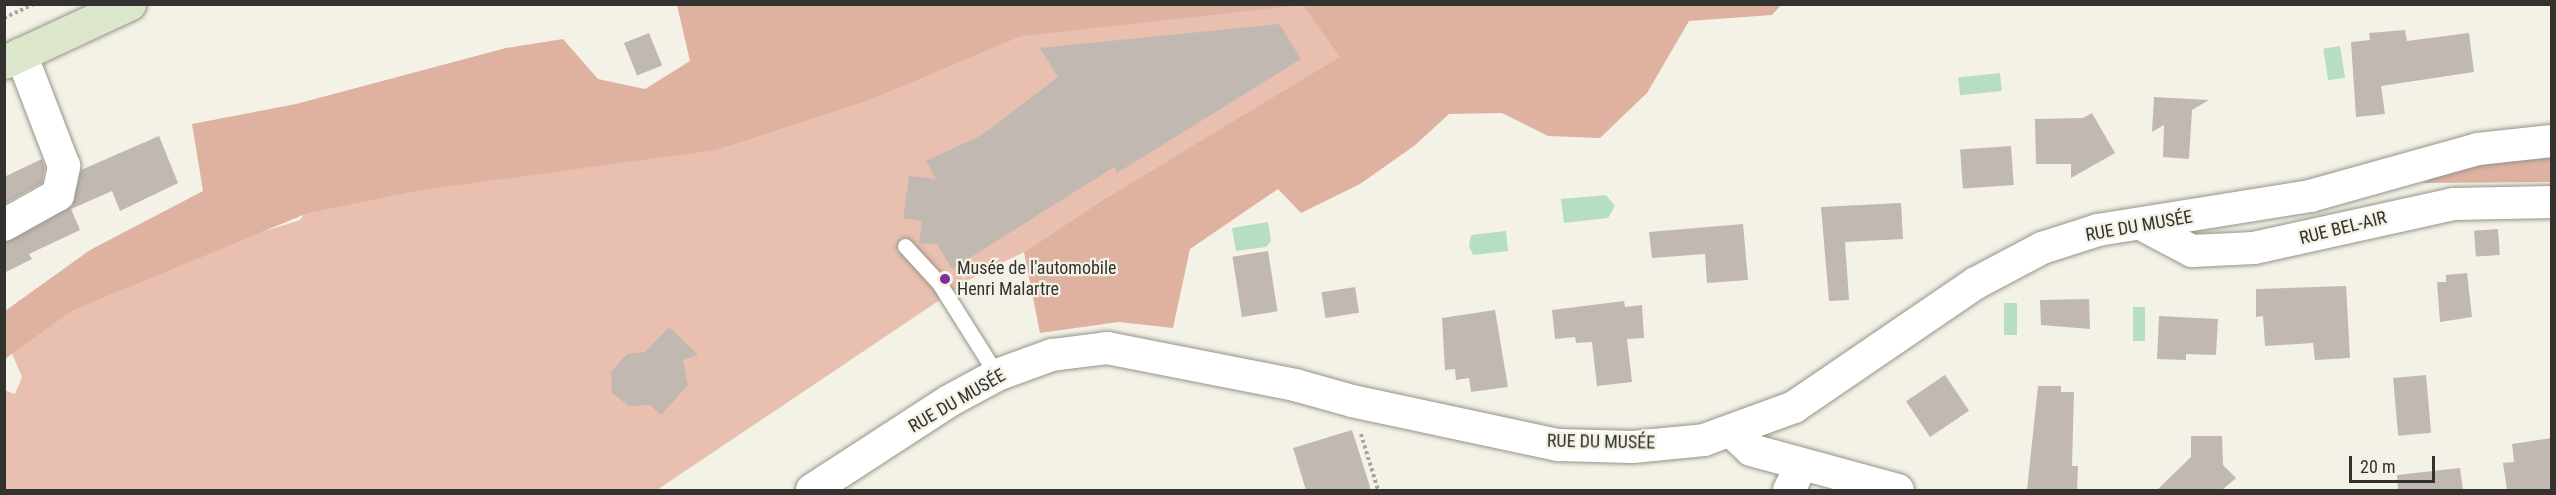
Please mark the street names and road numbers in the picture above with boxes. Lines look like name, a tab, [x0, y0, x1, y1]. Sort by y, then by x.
street label: RUE DU MUSÉE	[2084, 206, 2194, 246]
street label: RUE BEL-AIR	[2297, 207, 2389, 249]
street label: RUE DU MUSÉE	[905, 365, 1009, 437]
street label: RUE DU MUSÉE	[1547, 430, 1655, 454]

